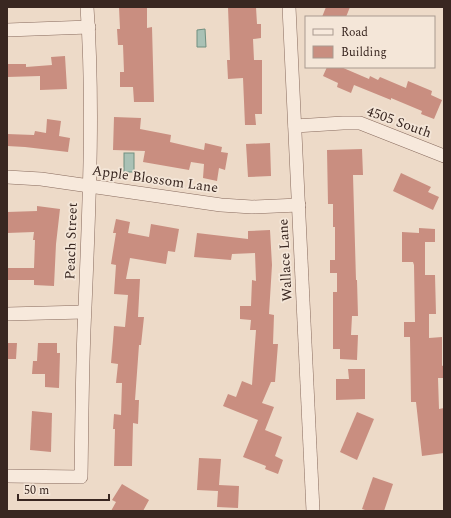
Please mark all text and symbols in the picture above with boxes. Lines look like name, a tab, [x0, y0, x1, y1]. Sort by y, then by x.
legend	[305, 16, 435, 68]
text: Road	[341, 23, 368, 42]
text: Building	[341, 43, 387, 62]
street label: 4505 South	[364, 101, 434, 143]
street label: Apple Blossom Lane	[91, 160, 220, 198]
street label: Peach Street	[59, 202, 83, 280]
street label: Wallace Lane	[272, 218, 298, 302]
scale bar	[18, 476, 109, 502]
text: 50 m	[24, 481, 49, 500]

